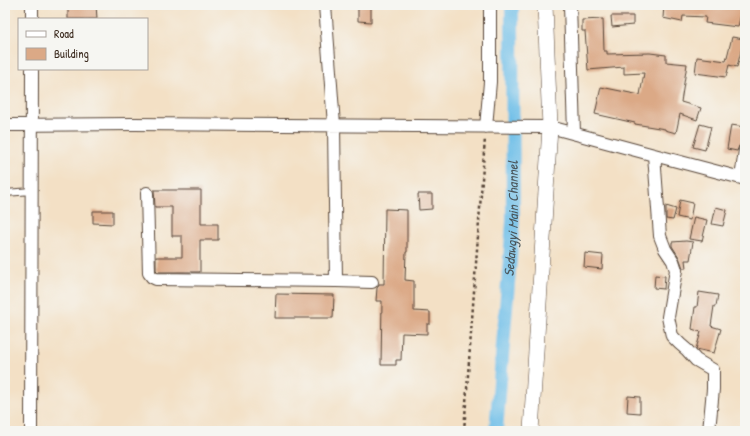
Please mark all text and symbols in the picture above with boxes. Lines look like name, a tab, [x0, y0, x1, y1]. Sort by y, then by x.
legend	[18, 18, 148, 70]
text: Road	[54, 25, 74, 42]
text: Building	[54, 45, 89, 62]
water label: Sedawgyi Main Channel	[499, 160, 522, 277]

